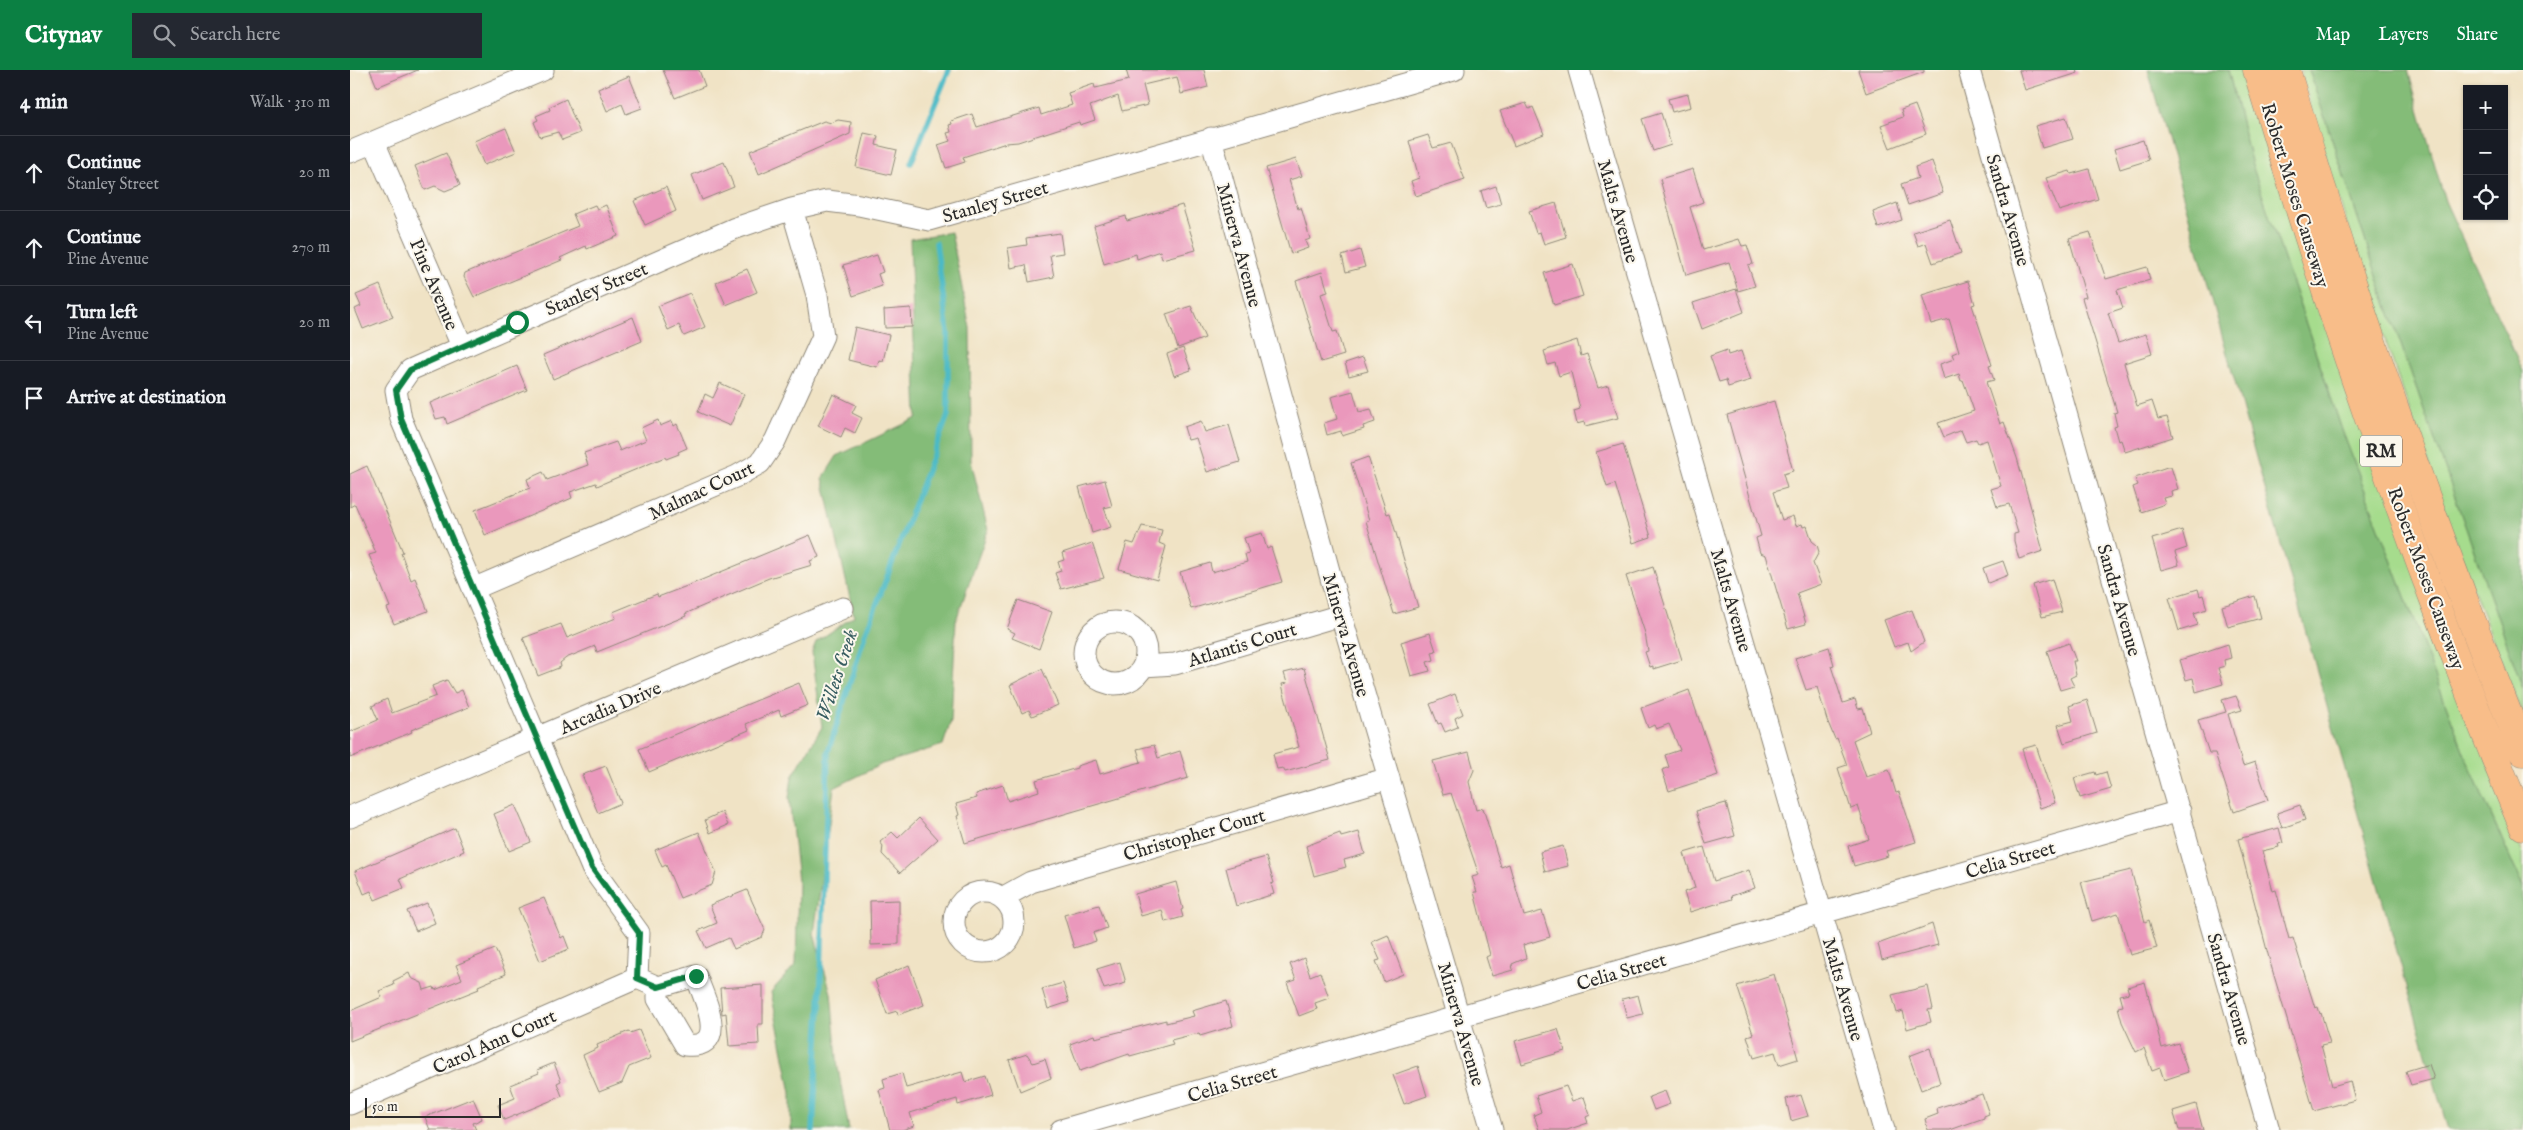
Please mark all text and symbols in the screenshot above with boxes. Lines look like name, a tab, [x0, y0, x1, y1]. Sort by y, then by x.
search box	[132, 13, 482, 58]
text: Citynav	[25, 20, 102, 51]
icon: search	[150, 21, 178, 49]
text: Search here	[190, 23, 281, 47]
text: Map	[2316, 24, 2350, 47]
text: Layers	[2378, 24, 2429, 47]
text: Share	[2457, 24, 2498, 47]
map controls	[2463, 85, 2508, 220]
button: +	[2463, 85, 2508, 130]
text: 4 min	[20, 89, 68, 116]
text: Walk · 310 m	[250, 93, 330, 113]
street label: Robert Moses Causeway	[2255, 100, 2334, 292]
button: −	[2463, 130, 2508, 175]
text: Continue	[67, 151, 141, 175]
street label: Sandra Avenue	[1980, 152, 2035, 270]
street label: Malts Avenue	[1591, 157, 1643, 266]
icon: ahead	[20, 159, 48, 187]
text: 20 m	[299, 163, 330, 183]
text: Stanley Street	[67, 175, 159, 195]
button: locate	[2463, 175, 2508, 220]
street label: Stanley Street	[940, 176, 1052, 229]
street label: Minerva Avenue	[1210, 181, 1266, 310]
text: Continue	[67, 226, 141, 250]
icon: ahead	[20, 234, 48, 262]
street label: Pine Avenue	[403, 235, 463, 334]
text: 270 m	[291, 238, 330, 258]
text: Pine Avenue	[67, 250, 149, 270]
street label: Stanley Street	[542, 257, 652, 322]
text: Turn left	[67, 301, 138, 325]
icon: left	[20, 309, 48, 337]
route start	[506, 311, 529, 334]
text: 20 m	[299, 313, 330, 333]
text: Pine Avenue	[67, 325, 149, 345]
icon: arrive	[20, 384, 48, 412]
text: Arrive at destination	[67, 386, 226, 410]
road number: RM	[2360, 436, 2402, 466]
street label: Malmac Court	[645, 457, 759, 527]
street label: Robert Moses Causeway	[2381, 484, 2469, 674]
street label: Sandra Avenue	[2091, 542, 2146, 660]
street label: Malts Avenue	[1704, 546, 1756, 655]
street label: Minerva Avenue	[1316, 571, 1374, 700]
street label: Atlantis Court	[1184, 618, 1300, 674]
water label: Willets Creek	[811, 627, 864, 724]
street label: Arcadia Drive	[555, 677, 665, 741]
street label: Christopher Court	[1121, 804, 1269, 868]
street label: Celia Street	[1963, 837, 2059, 885]
street label: Sandra Avenue	[2201, 931, 2256, 1049]
street label: Malts Avenue	[1816, 935, 1868, 1044]
street label: Celia Street	[1574, 949, 1670, 997]
street label: Minerva Avenue	[1431, 960, 1489, 1089]
route end	[685, 965, 708, 988]
street label: Carol Ann Court	[429, 1005, 561, 1081]
street label: Celia Street	[1185, 1061, 1281, 1109]
scale bar	[365, 1095, 501, 1118]
text: 50 m	[372, 1098, 398, 1116]

